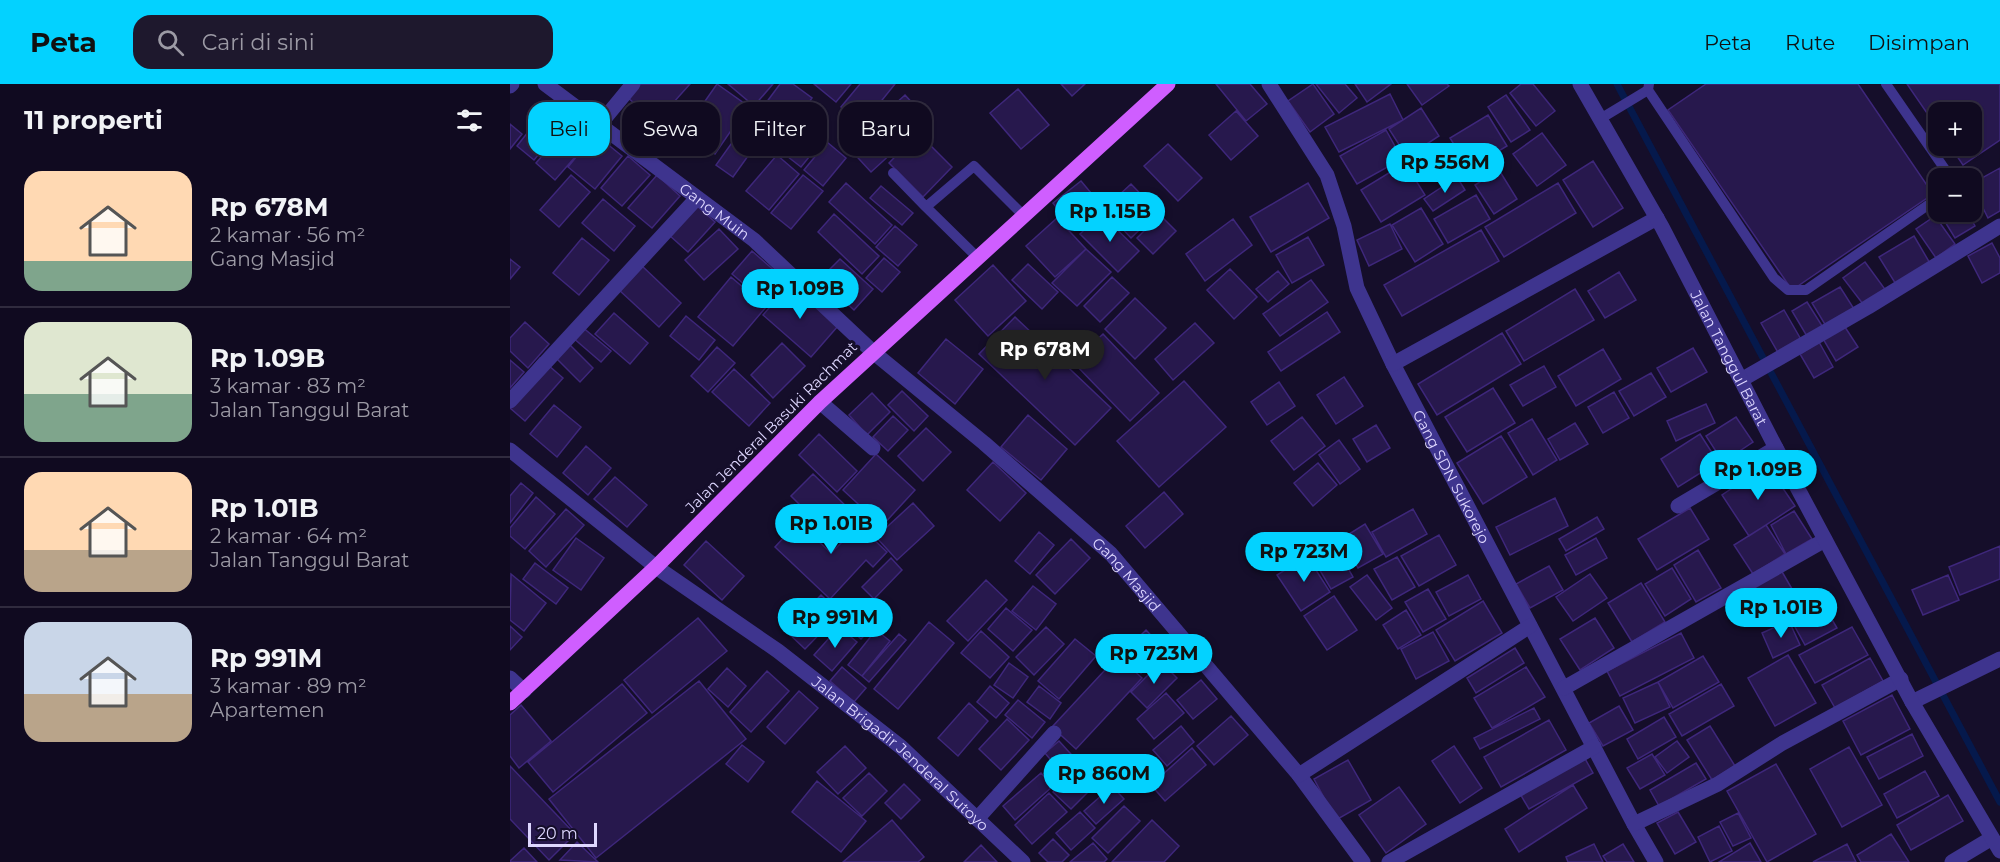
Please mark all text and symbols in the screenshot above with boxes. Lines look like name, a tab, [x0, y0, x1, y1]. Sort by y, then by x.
search box	[133, 15, 553, 69]
text: Peta	[30, 25, 97, 59]
icon: search	[154, 26, 187, 59]
text: Cari di sini	[202, 29, 315, 56]
text: Peta	[1704, 30, 1752, 55]
text: Rute	[1785, 30, 1835, 55]
text: Disimpan	[1868, 30, 1970, 55]
chip: Beli	[528, 102, 610, 156]
chip: Sewa	[622, 102, 720, 156]
chip: Filter	[732, 102, 827, 156]
chip: Baru	[839, 102, 932, 156]
map controls	[1928, 102, 1982, 222]
button: +	[1928, 102, 1982, 156]
text: 11 properti	[24, 104, 163, 136]
icon: filters	[453, 104, 486, 137]
pin: Rp 556M	[1390, 143, 1500, 194]
text: Rp 556M	[1400, 150, 1490, 174]
button: −	[1928, 168, 1982, 222]
street label: Gang Muin	[676, 178, 754, 243]
text: Rp 678M	[210, 191, 329, 223]
pin: Rp 1.15B	[1048, 192, 1172, 243]
icon: home	[72, 195, 144, 267]
text: Rp 1.15B	[1069, 199, 1151, 223]
text: 2 kamar · 56 m²	[210, 223, 365, 247]
text: Gang Masjid	[210, 247, 335, 271]
pin: Rp 1.09B	[738, 269, 862, 320]
text: Rp 1.09B	[756, 276, 844, 300]
street label: Jalan Tanggul Barat	[1686, 286, 1772, 429]
pin: Rp 678M	[990, 330, 1100, 381]
street label: Jalan Jenderal Basuki Rachmat	[681, 337, 861, 517]
text: Rp 678M	[999, 337, 1091, 361]
text: Rp 1.09B	[210, 342, 325, 374]
icon: home	[72, 346, 144, 418]
text: 3 kamar · 83 m²	[210, 374, 366, 398]
text: Jalan Tanggul Barat	[210, 398, 409, 422]
street label: Gang SDN Sukorejo	[1409, 406, 1495, 546]
pin: Rp 1.09B	[1696, 450, 1820, 501]
text: Rp 1.09B	[1714, 457, 1802, 481]
text: Rp 1.01B	[210, 492, 319, 524]
icon: home	[72, 496, 144, 568]
pin: Rp 1.01B	[769, 504, 893, 555]
text: Rp 1.01B	[789, 511, 873, 535]
text: 2 kamar · 64 m²	[210, 524, 367, 548]
pin: Rp 723M	[1249, 532, 1359, 583]
street label: Gang Masjid	[1089, 533, 1165, 615]
text: Rp 723M	[1259, 539, 1349, 563]
text: Jalan Tanggul Barat	[210, 548, 409, 572]
pin: Rp 1.01B	[1719, 588, 1843, 639]
text: Rp 1.01B	[1739, 595, 1823, 619]
pin: Rp 991M	[780, 598, 890, 649]
text: Rp 991M	[792, 605, 878, 629]
pin: Rp 723M	[1099, 634, 1209, 685]
text: Rp 723M	[1109, 641, 1199, 665]
text: Rp 991M	[210, 642, 322, 674]
icon: home	[72, 646, 144, 718]
street label: Jalan Brigadir Jenderal Sutoyo	[808, 671, 993, 835]
text: 3 kamar · 89 m²	[210, 674, 367, 698]
text: Apartemen	[210, 698, 325, 722]
pin: Rp 860M	[1049, 754, 1159, 805]
text: Rp 860M	[1058, 761, 1150, 785]
scale bar	[528, 820, 597, 848]
text: 20 m	[537, 824, 578, 843]

